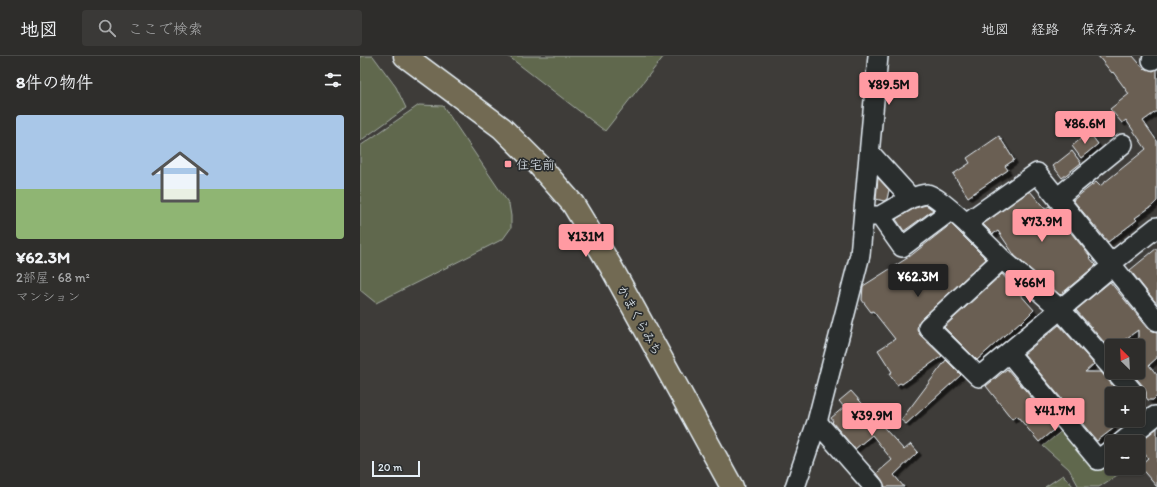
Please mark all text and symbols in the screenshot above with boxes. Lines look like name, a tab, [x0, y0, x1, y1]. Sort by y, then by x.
search box	[82, 10, 362, 46]
icon: search	[96, 17, 118, 39]
text: 地図	[20, 18, 58, 41]
text: ここで検索	[128, 20, 203, 38]
text: 地図	[981, 21, 1009, 38]
text: 経路	[1031, 21, 1059, 38]
text: 保存済み	[1081, 21, 1137, 38]
icon: filters	[322, 69, 344, 91]
text: 8件の物件	[16, 72, 93, 92]
pin: ¥89.5M	[856, 72, 922, 106]
text: ¥89.5M	[868, 77, 910, 92]
pin: ¥86.6M	[1052, 111, 1118, 145]
text: ¥86.6M	[1064, 116, 1106, 131]
icon: home	[144, 141, 216, 213]
place label: 住宅前	[516, 157, 555, 172]
marker: 住宅前	[503, 159, 513, 169]
pin: ¥73.9M	[1009, 209, 1075, 243]
text: ¥73.9M	[1021, 214, 1063, 229]
pin: ¥131M	[558, 224, 614, 258]
text: ¥131M	[568, 229, 604, 244]
text: ¥62.3M	[16, 247, 70, 267]
pin: ¥62.3M	[885, 264, 951, 298]
text: ¥62.3M	[897, 269, 939, 284]
text: 2部屋 · 68 m²	[16, 270, 90, 285]
pin: ¥66M	[1006, 270, 1054, 304]
text: ¥66M	[1014, 275, 1046, 290]
street label: かまくらみち	[614, 283, 665, 358]
text: マンション	[16, 289, 80, 304]
north arrow	[1105, 339, 1145, 379]
map controls	[1105, 339, 1145, 475]
button: +	[1105, 387, 1145, 427]
pin: ¥41.7M	[1022, 398, 1088, 432]
pin: ¥39.9M	[839, 403, 905, 437]
text: ¥41.7M	[1035, 403, 1076, 418]
text: ¥39.9M	[851, 408, 893, 423]
button: −	[1105, 435, 1145, 475]
scale bar	[372, 459, 420, 478]
text: 20 m	[378, 461, 402, 474]

